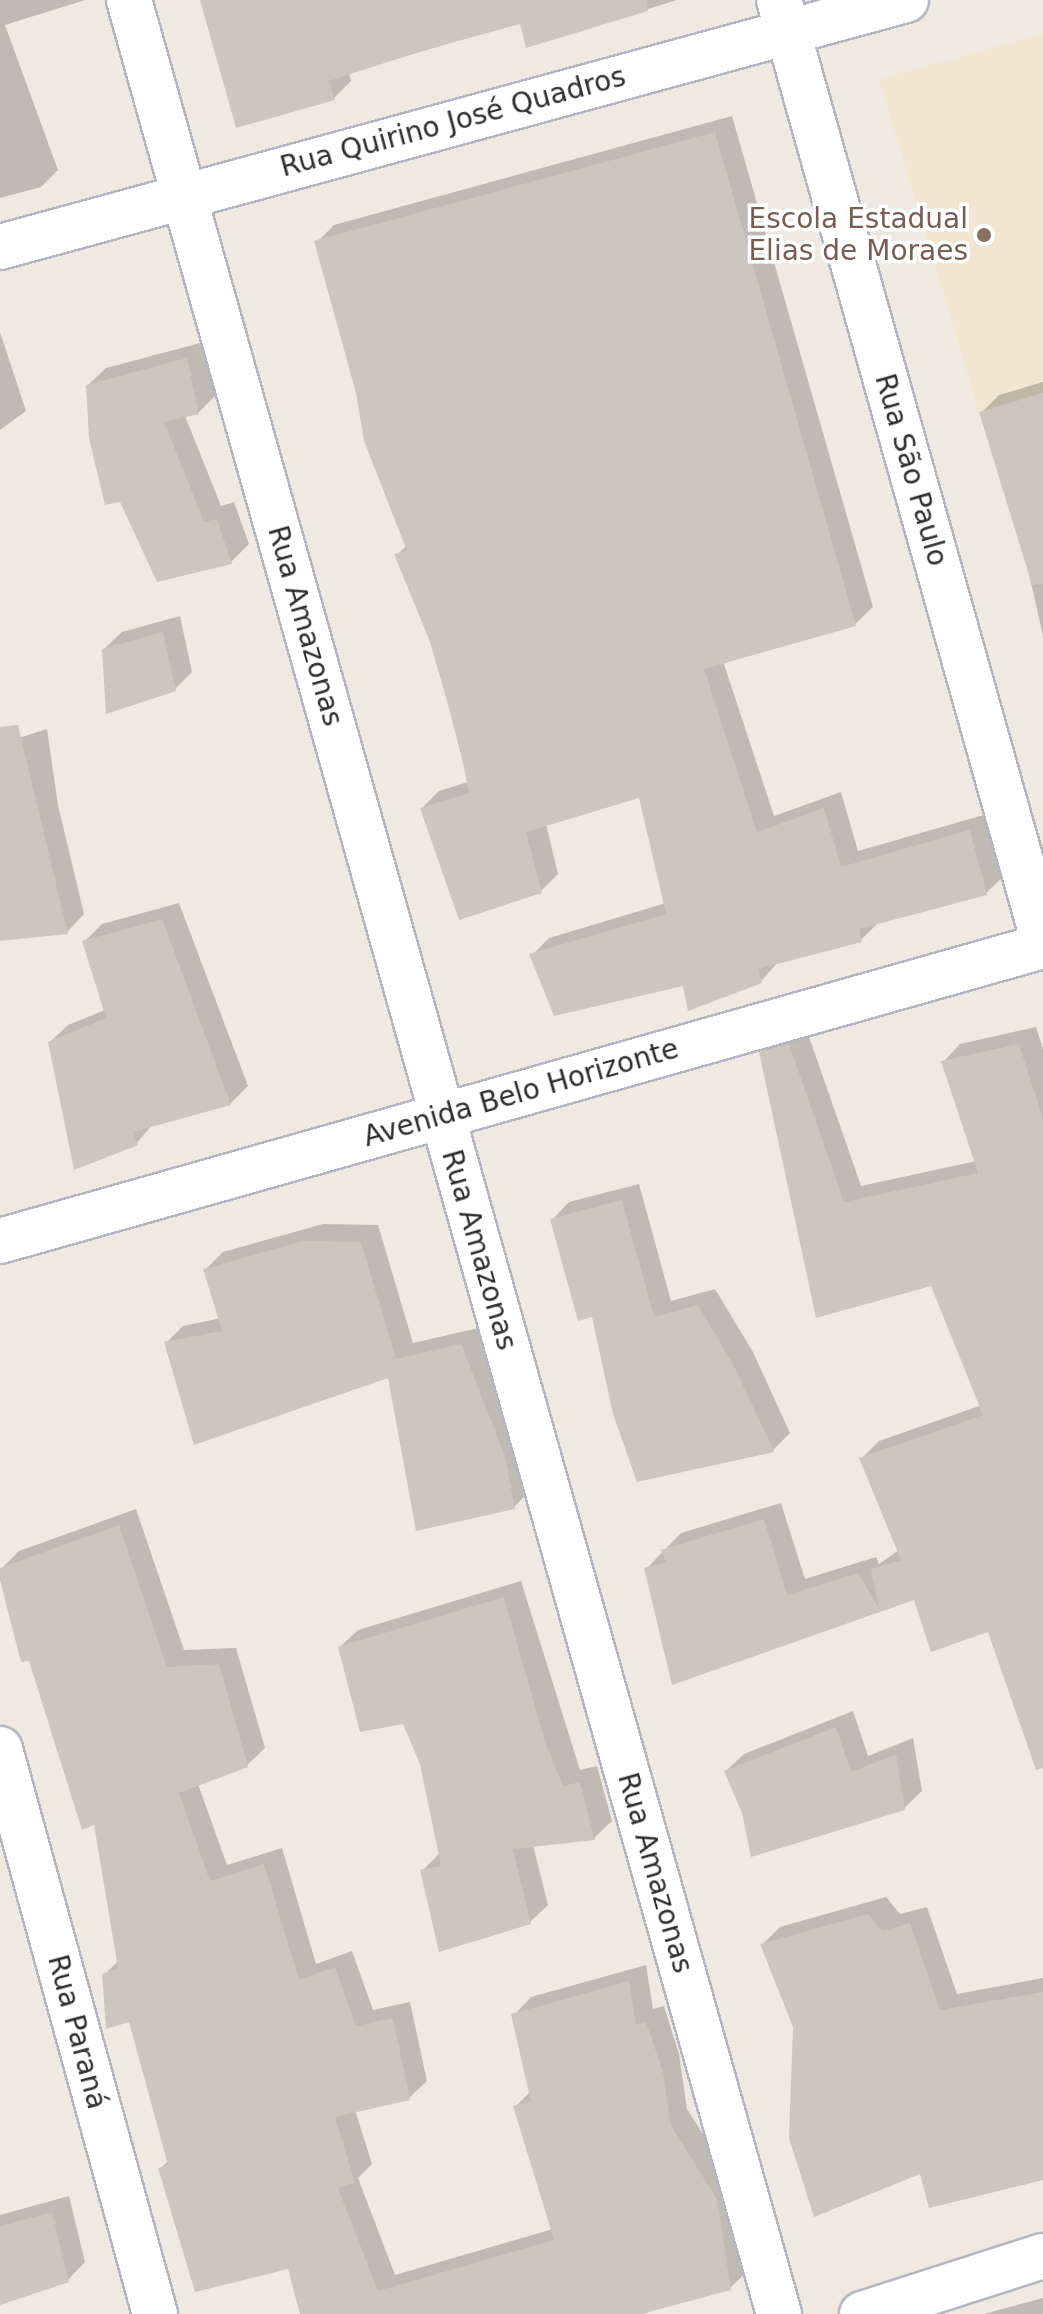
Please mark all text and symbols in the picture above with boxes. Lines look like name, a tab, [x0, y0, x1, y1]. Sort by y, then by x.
street label: Rua Quirino José Quadros	[277, 60, 629, 184]
place label: Escola Estadual Elias de Moraes	[748, 202, 968, 268]
marker: Escola Estadual Elias de Moraes	[975, 226, 993, 244]
street label: Rua São Paulo	[868, 370, 954, 570]
street label: Rua Amazonas	[260, 522, 350, 730]
street label: Avenida Belo Horizonte	[360, 1032, 682, 1154]
street label: Rua Amazonas	[434, 1146, 524, 1354]
street label: Rua Amazonas	[610, 1769, 700, 1977]
street label: Rua Paraná	[40, 1951, 114, 2113]

